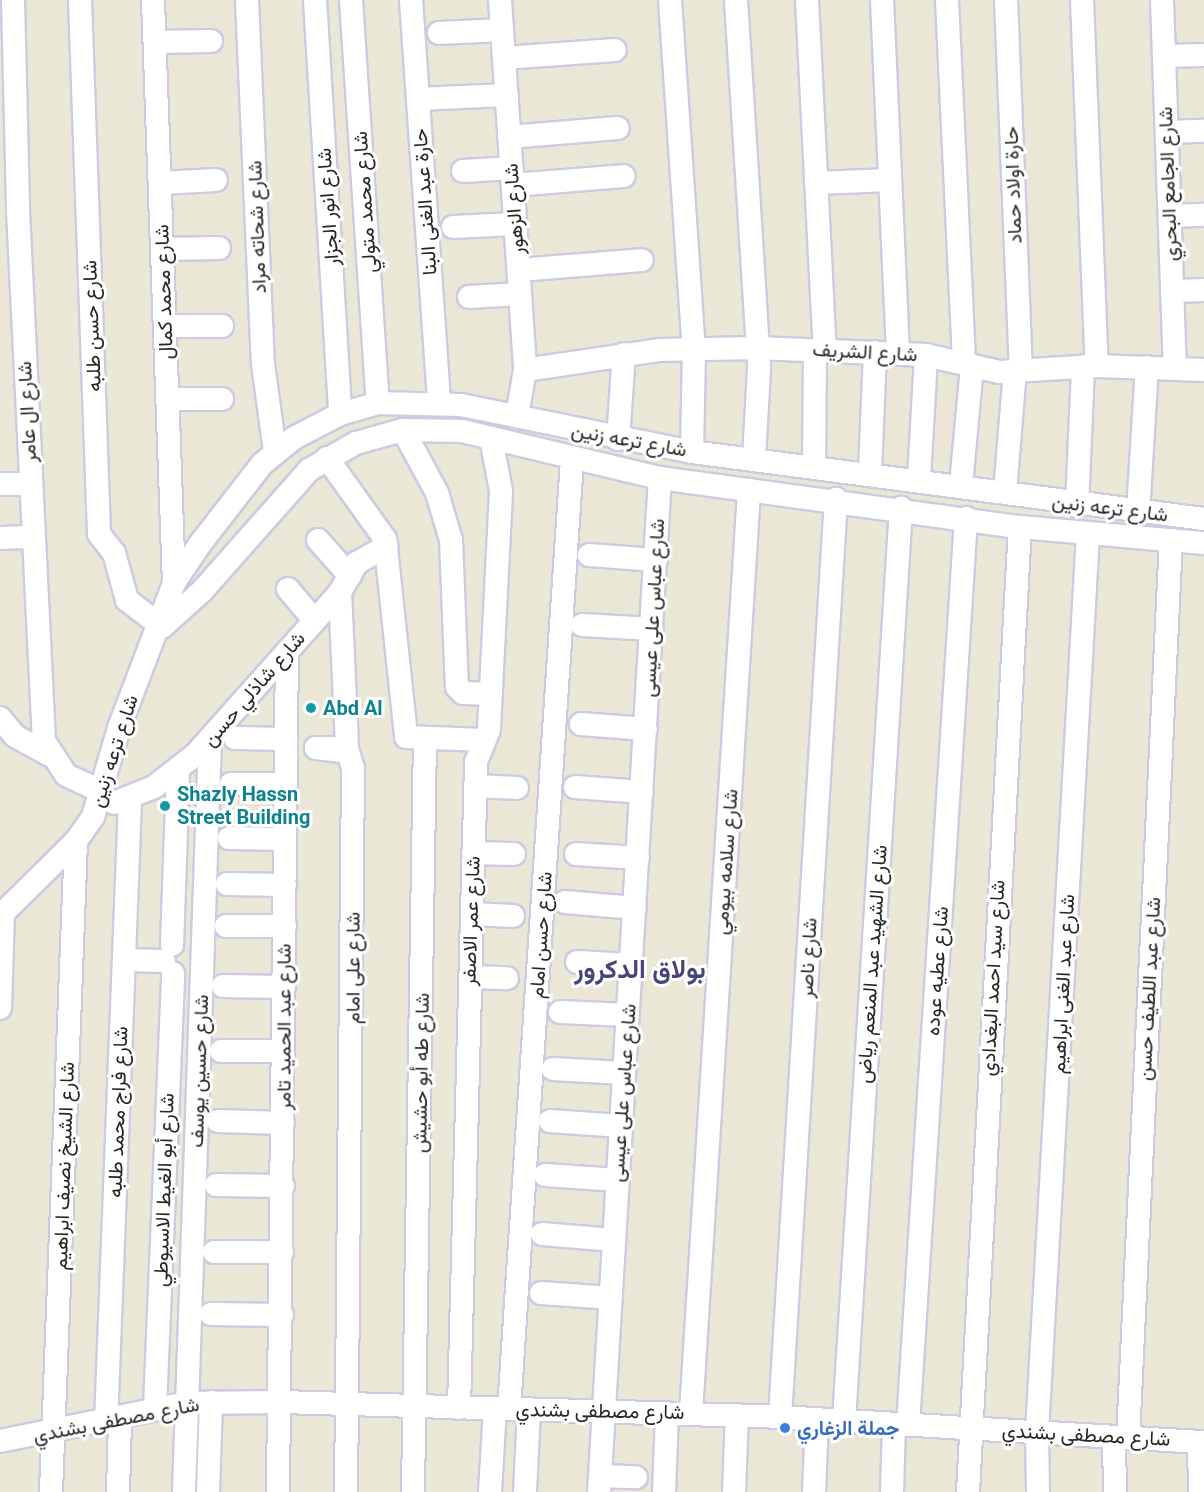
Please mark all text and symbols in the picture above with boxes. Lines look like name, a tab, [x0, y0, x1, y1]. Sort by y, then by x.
street label: شارع الجامع البحري	[1153, 106, 1183, 262]
street label: حارة اولاد حماد	[999, 126, 1027, 244]
street label: حارة عبد الغنى البنا	[408, 128, 442, 276]
street label: شارع محمد متولي	[348, 130, 382, 274]
street label: شارع انور الجزار	[312, 147, 344, 267]
street label: شارع شحاته مراد	[243, 160, 271, 294]
street label: شارع الزهور	[499, 163, 529, 255]
street label: شارع محمد كمال	[150, 224, 178, 360]
street label: شارع حسن طلبه	[78, 260, 106, 392]
street label: شارع الشريف	[812, 337, 918, 367]
street label: شارع ال عامر	[12, 361, 42, 463]
street label: شارع ترعه زنين	[569, 418, 689, 462]
street label: شارع ترعه زنين	[1051, 489, 1169, 527]
street label: شارع عباس على عيسى	[636, 518, 670, 698]
street label: شارع شاذلي حسن	[198, 627, 310, 751]
street label: شارع ترعه زنين	[85, 692, 143, 810]
place label: Abd Al	[323, 696, 383, 720]
marker: Abd Al	[304, 701, 318, 715]
place label: Shazly Hassn Street Building	[177, 783, 310, 830]
street label: شارع سلامه بيومي	[709, 788, 743, 936]
marker: Shazly Hassn Street Building	[158, 799, 172, 813]
street label: شارع الشهيد عبد المنعم رياض	[852, 844, 892, 1084]
street label: شارع عمر الاصفر	[457, 856, 485, 986]
street label: شارع حسن امام	[525, 871, 557, 999]
street label: شارع سيد احمد البغدادي	[976, 879, 1010, 1077]
street label: شارع عبد الغنى ابراهيم	[1046, 893, 1080, 1075]
street label: شارع عبد اللطيف حسن	[1132, 897, 1166, 1081]
street label: شارع عطيه عوده	[920, 905, 954, 1037]
street label: شارع على امام	[341, 912, 365, 1024]
street label: شارع ناصر	[794, 917, 822, 999]
street label: شارع عبد الحميد تامر	[272, 944, 296, 1110]
district label: بولاق الدكرور	[574, 954, 706, 986]
street label: شارع طه أبو حشيش	[408, 993, 434, 1153]
street label: شارع حسين يوسف	[184, 994, 214, 1148]
street label: شارع عباس على عيسى	[605, 1003, 641, 1183]
street label: شارع فراج محمد طلبه	[103, 1026, 133, 1198]
street label: شارع الشيخ نصيف ابراهيم	[48, 1061, 80, 1271]
street label: شارع أبو الغيط الاسيوطي	[149, 1093, 179, 1287]
street label: شارع مصطفى بشندي	[31, 1392, 201, 1448]
street label: شارع مصطفى بشندي	[515, 1398, 685, 1424]
place label: جملة الزغاري	[797, 1416, 899, 1440]
street label: شارع مصطفى بشندي	[1001, 1419, 1171, 1451]
marker: جملة الزغاري	[778, 1421, 792, 1435]

